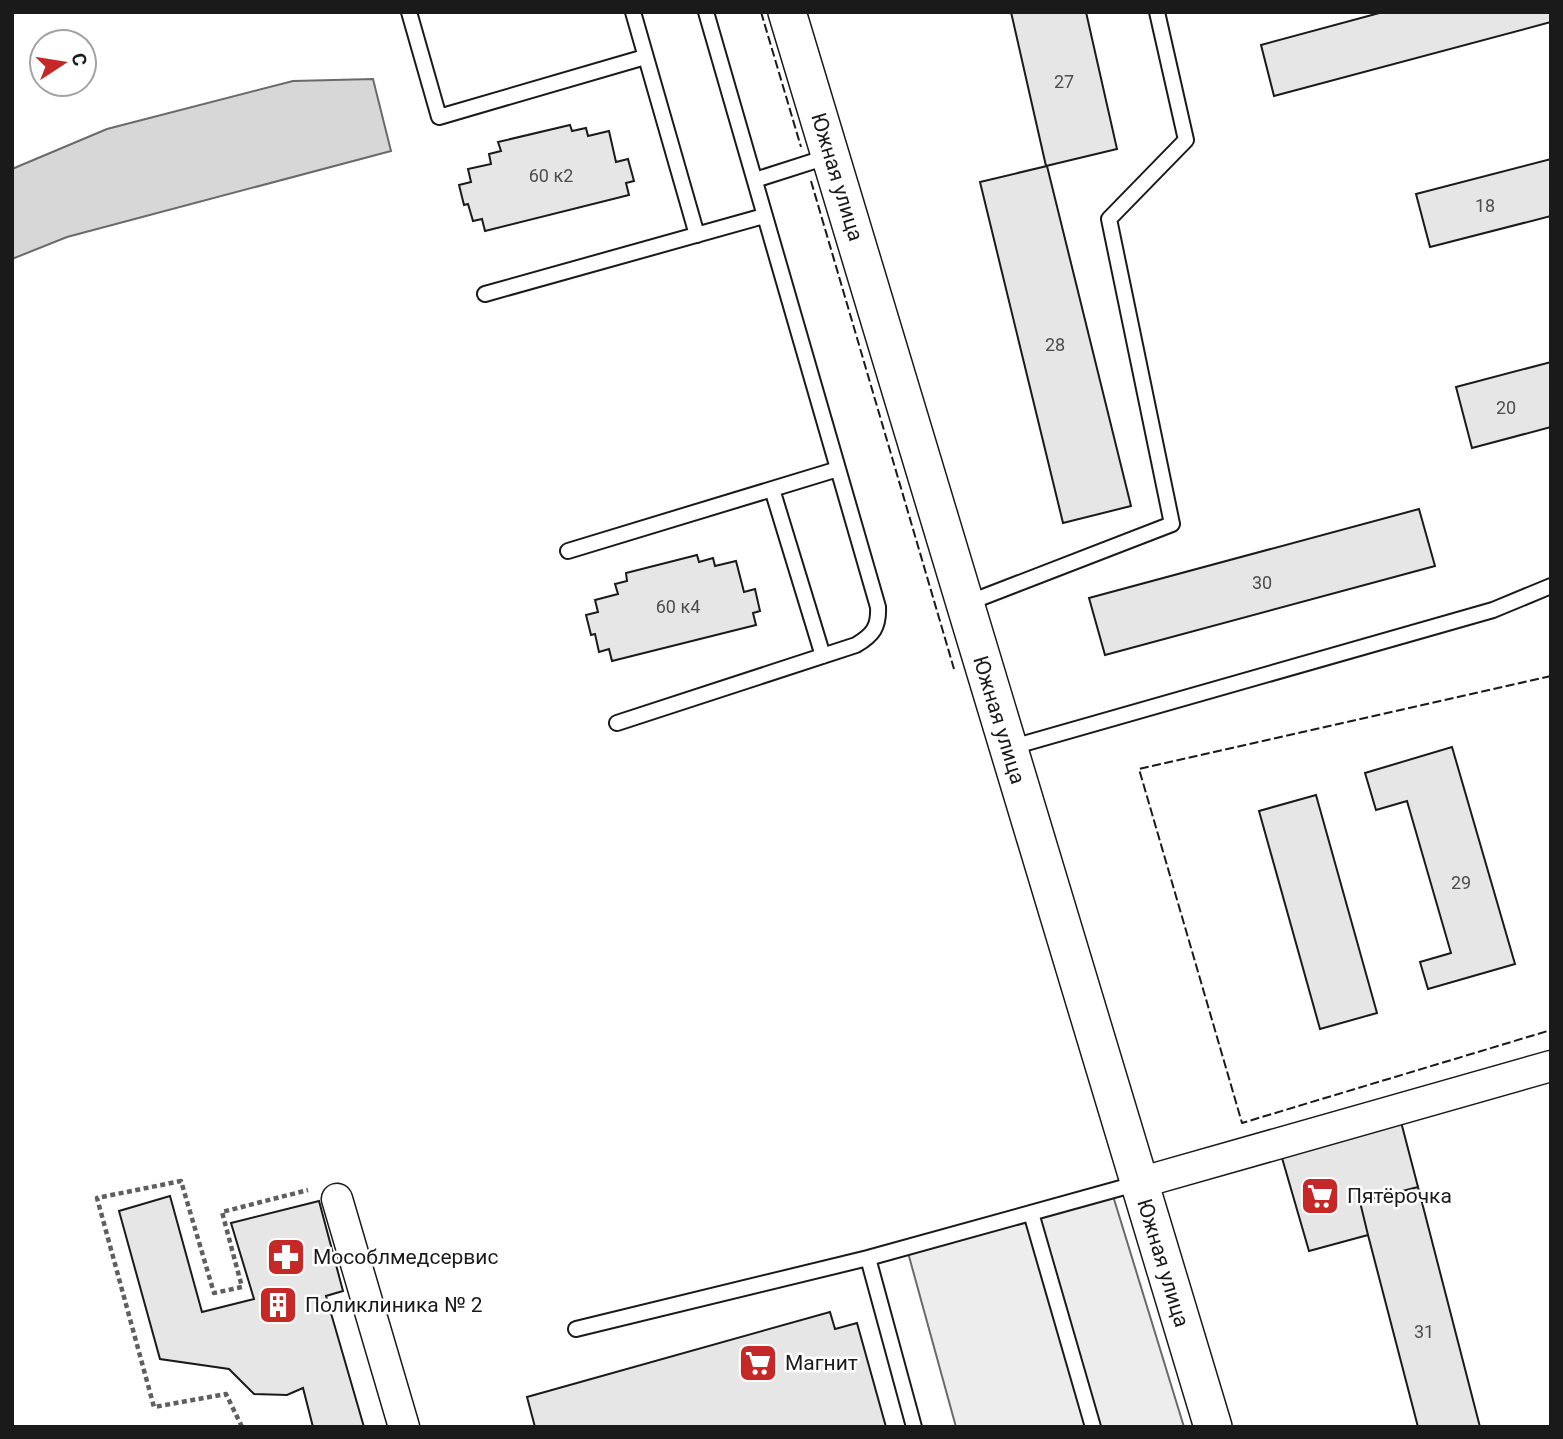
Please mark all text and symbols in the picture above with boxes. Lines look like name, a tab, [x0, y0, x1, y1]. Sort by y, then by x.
north arrow	[28, 28, 98, 98]
text: С	[67, 51, 92, 68]
house number: 27	[1054, 71, 1074, 92]
street label: Южная улица	[806, 110, 868, 244]
house number: 60 к2	[529, 165, 573, 186]
house number: 18	[1475, 195, 1495, 216]
house number: 28	[1045, 334, 1065, 355]
house number: 20	[1496, 397, 1516, 418]
house number: 30	[1252, 572, 1272, 593]
house number: 60 к4	[656, 596, 700, 617]
street label: Южная улица	[968, 653, 1030, 787]
house number: 29	[1451, 872, 1471, 893]
supermarket icon: Пятёрочка	[1299, 1175, 1341, 1217]
place label: Пятёрочка	[1347, 1184, 1452, 1208]
street label: Южная улица	[1132, 1196, 1194, 1330]
pharmacy icon: Мособлмедсервис	[265, 1236, 307, 1278]
place label: Мособлмедсервис	[313, 1245, 498, 1269]
building icon: Поликлиника № 2	[257, 1284, 299, 1326]
place label: Поликлиника № 2	[305, 1293, 483, 1317]
house number: 31	[1414, 1321, 1434, 1342]
supermarket icon: Магнит	[737, 1342, 779, 1384]
place label: Магнит	[785, 1351, 858, 1375]

